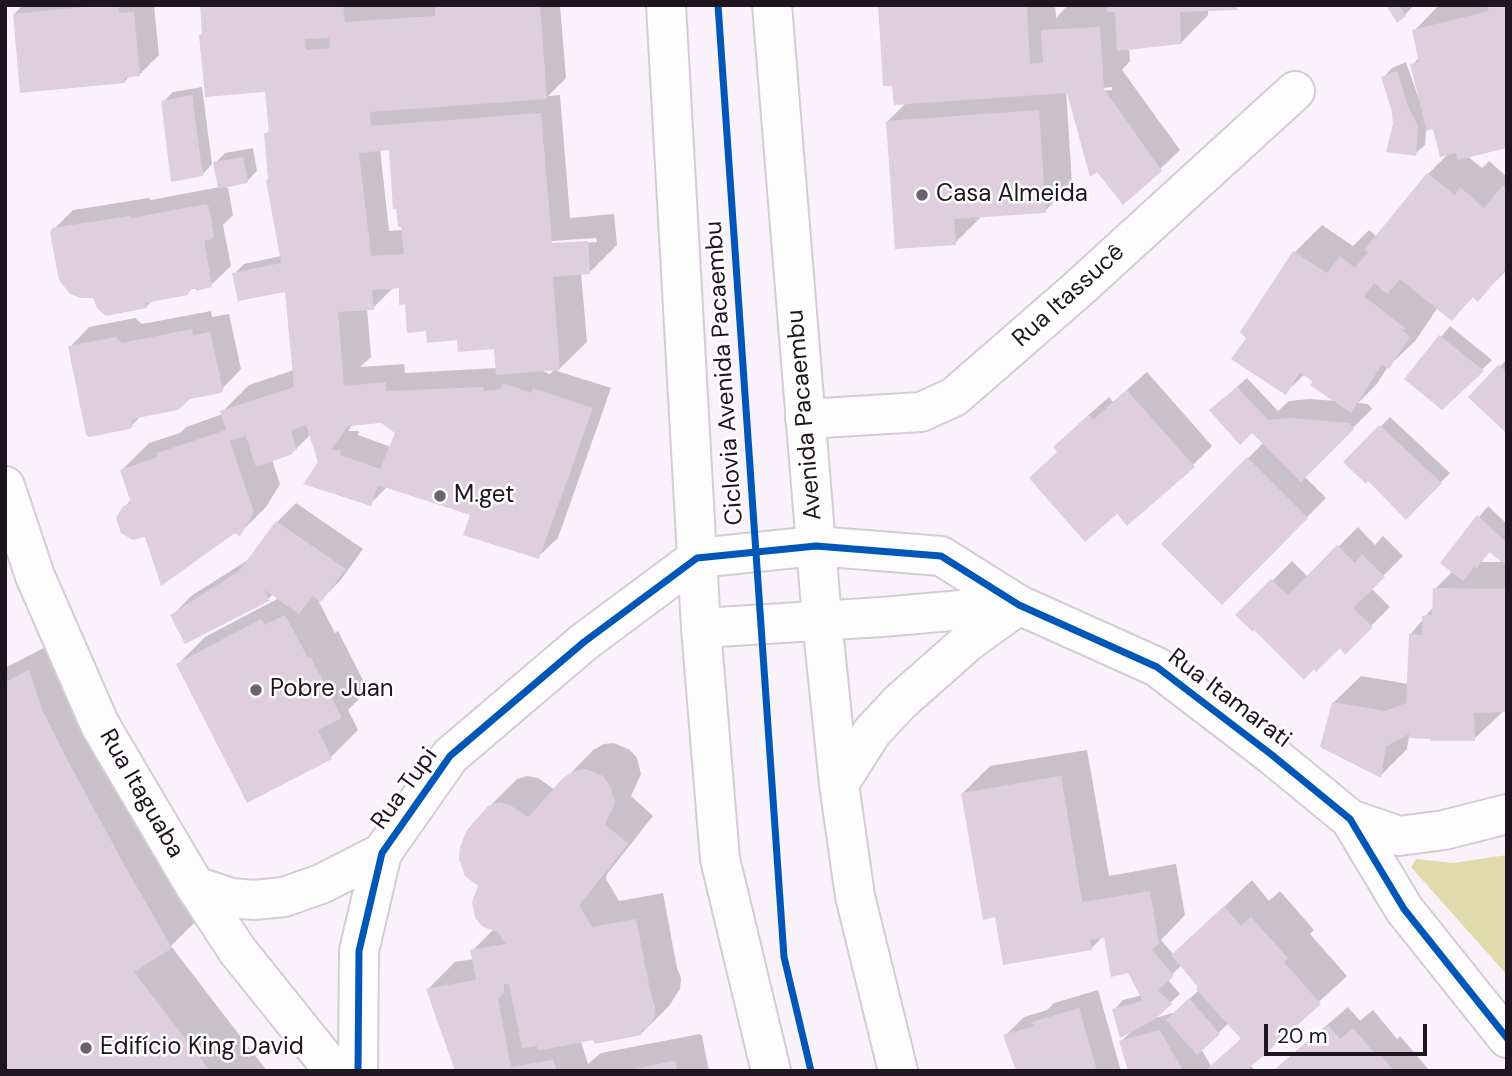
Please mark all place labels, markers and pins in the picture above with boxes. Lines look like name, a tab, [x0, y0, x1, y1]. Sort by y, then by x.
place label: Casa Almeida	[936, 181, 1088, 209]
marker: Casa Almeida	[914, 187, 930, 203]
place label: M.get	[454, 482, 514, 510]
marker: M.get	[432, 488, 448, 504]
place label: Pobre Juan	[270, 676, 394, 704]
marker: Pobre Juan	[248, 682, 264, 698]
place label: Edifício King David	[100, 1034, 304, 1062]
marker: Edifício King David	[78, 1040, 94, 1056]

